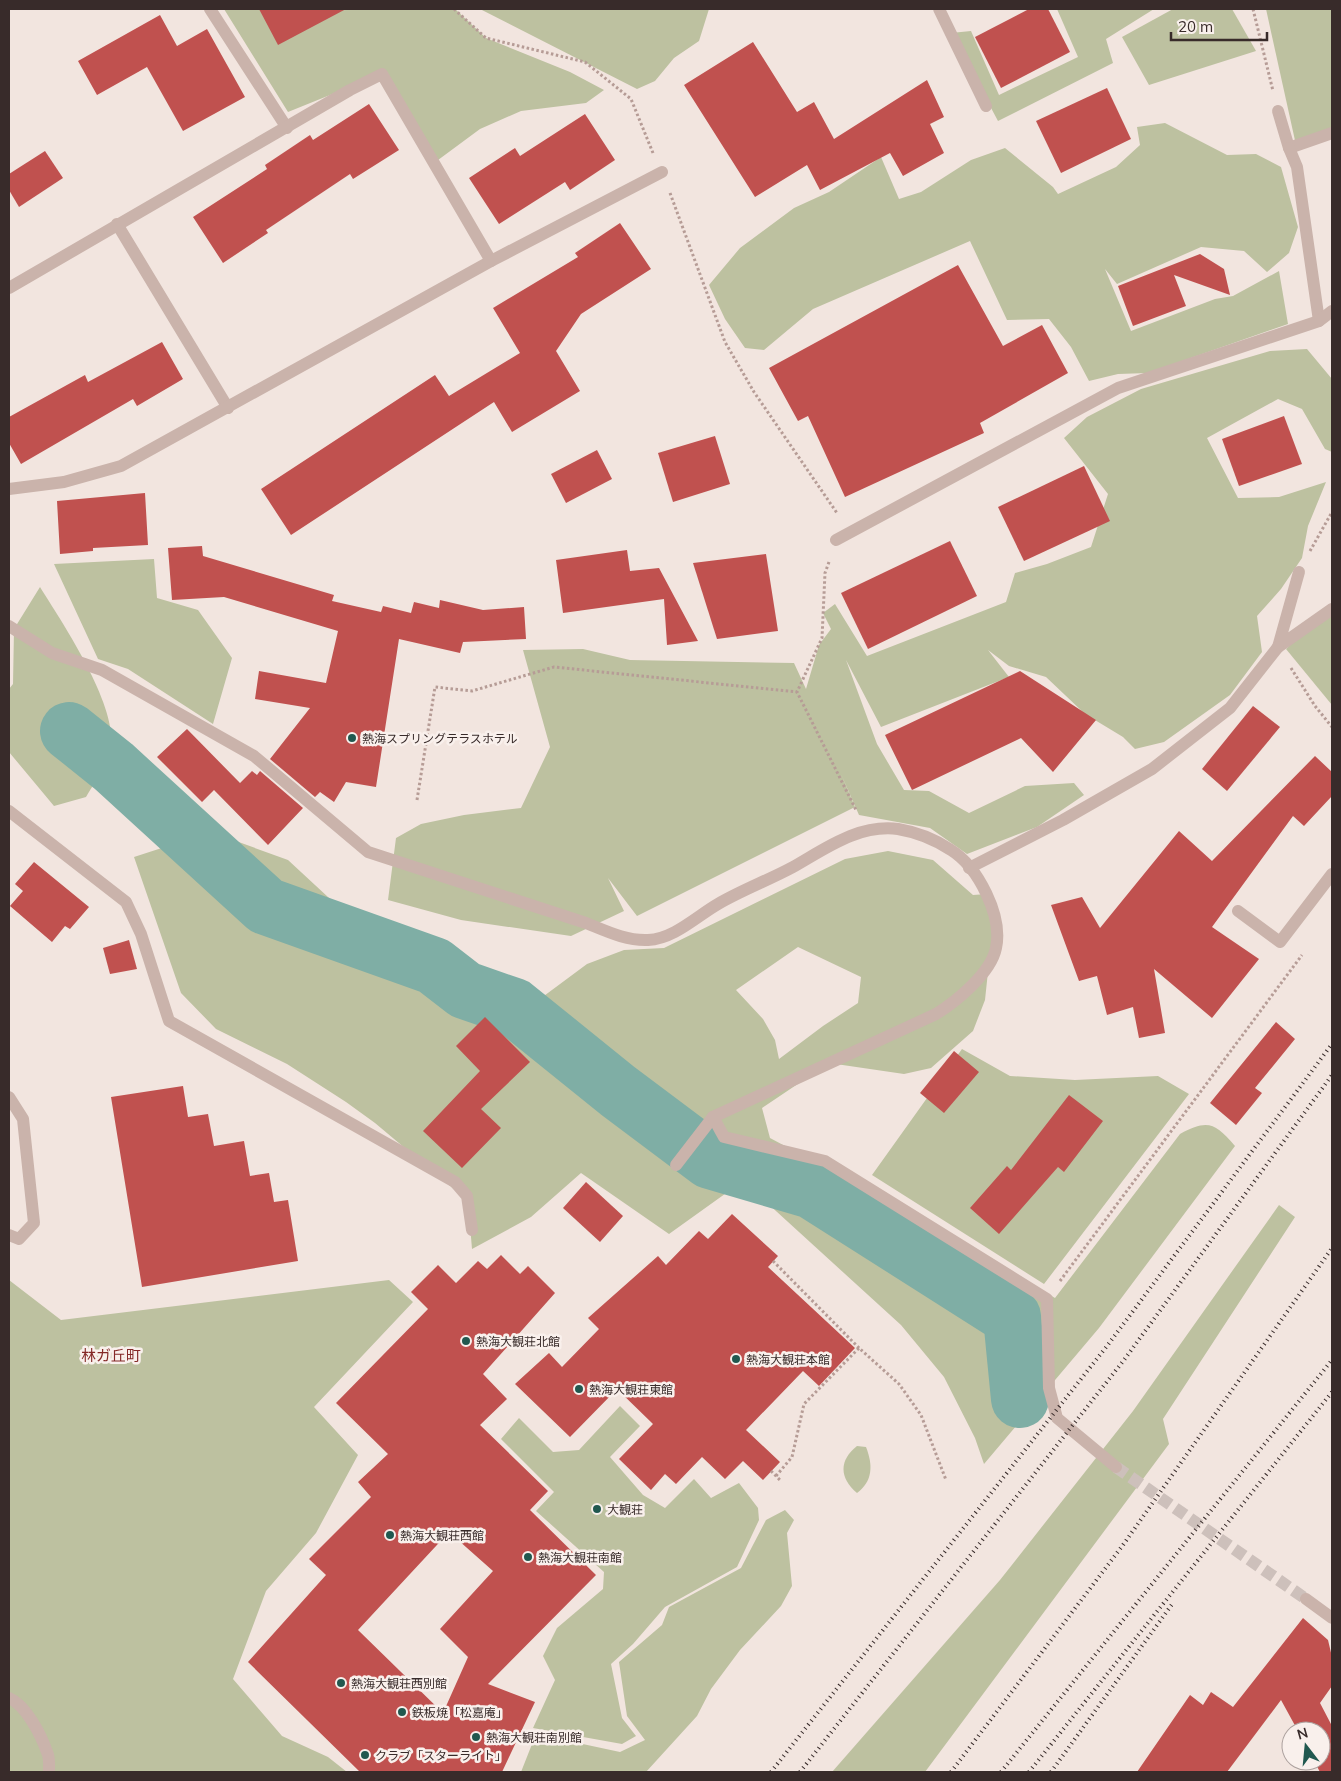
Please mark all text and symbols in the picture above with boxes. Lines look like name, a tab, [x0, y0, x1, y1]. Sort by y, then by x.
scale bar	[1171, 10, 1267, 42]
text: 20 m	[1178, 17, 1213, 36]
place label: 熱海スプリングテラスホテル	[362, 731, 518, 746]
marker: 熱海スプリングテラスホテル	[346, 732, 358, 744]
place label: 熱海大観荘北館	[476, 1334, 560, 1349]
marker: 熱海大観荘北館	[460, 1335, 472, 1347]
district label: 林ガ丘町	[81, 1346, 141, 1365]
place label: 熱海大観荘本館	[746, 1352, 830, 1367]
marker: 熱海大観荘本館	[730, 1353, 742, 1365]
place label: 熱海大観荘東館	[589, 1382, 673, 1397]
marker: 熱海大観荘東館	[573, 1383, 585, 1395]
place label: 大観荘	[607, 1502, 643, 1517]
marker: 大観荘	[591, 1503, 603, 1515]
place label: 熱海大観荘西館	[400, 1528, 484, 1543]
marker: 熱海大観荘西館	[384, 1529, 396, 1541]
place label: 熱海大観荘南館	[538, 1550, 622, 1565]
marker: 熱海大観荘南館	[522, 1551, 534, 1563]
place label: 熱海大観荘西別館	[351, 1676, 447, 1691]
marker: 熱海大観荘西別館	[335, 1677, 347, 1689]
place label: 鉄板焼「松嘉庵」	[412, 1705, 508, 1720]
marker: 鉄板焼「松嘉庵」	[396, 1706, 408, 1718]
north arrow	[1281, 1721, 1331, 1771]
text: N	[1295, 1723, 1310, 1744]
place label: 熱海大観荘南別館	[486, 1730, 582, 1745]
marker: 熱海大観荘南別館	[470, 1731, 482, 1743]
place label: クラブ「スターライト」	[375, 1748, 507, 1763]
marker: クラブ「スターライト」	[359, 1749, 371, 1761]

